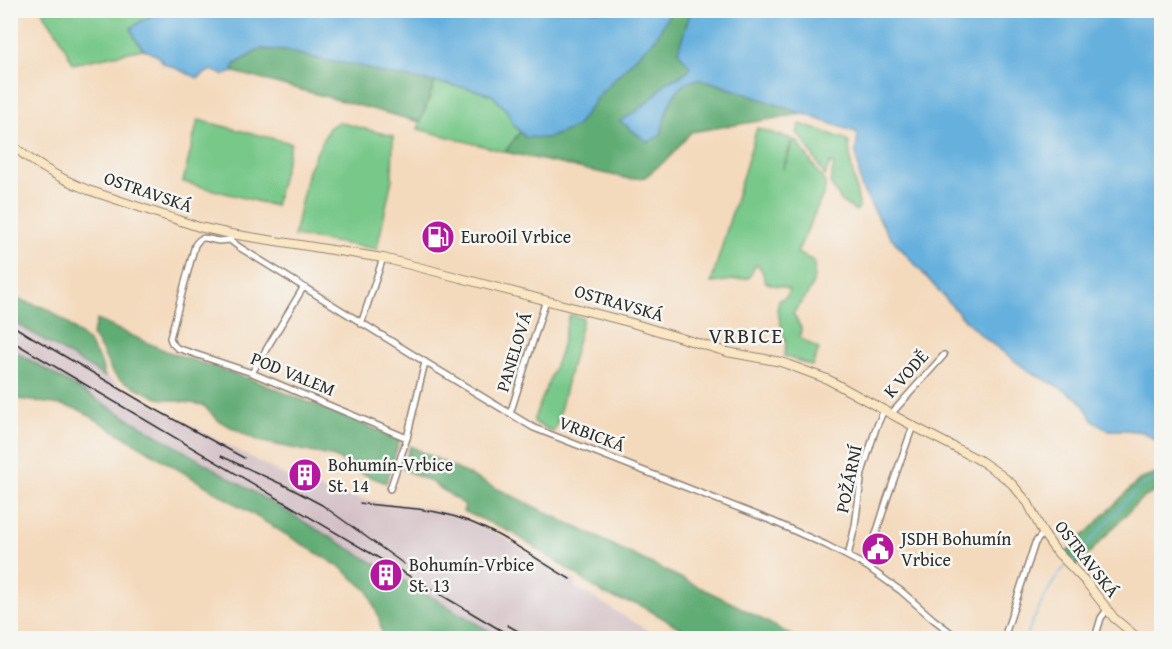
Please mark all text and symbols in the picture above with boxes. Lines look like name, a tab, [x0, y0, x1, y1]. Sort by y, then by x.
street label: OSTRAVSKÁ	[100, 164, 196, 219]
fuel station icon: EuroOil Vrbice	[420, 219, 456, 255]
place label: EuroOil Vrbice	[461, 223, 571, 250]
street label: OSTRAVSKÁ	[571, 277, 667, 328]
street label: PANELOVÁ	[489, 308, 538, 395]
district label: VRBICE	[708, 320, 784, 351]
street label: POD VALEM	[247, 344, 340, 403]
street label: K VODĚ	[877, 344, 935, 404]
street label: VRBICKÁ	[555, 409, 629, 459]
street label: POŽÁRNÍ	[828, 442, 869, 515]
place label: Bohumín-Vrbice St. 14	[328, 451, 453, 499]
building icon: Bohumín-Vrbice St. 14	[287, 457, 323, 493]
street label: OSTRAVSKÁ	[1048, 514, 1126, 603]
place label: JSDH Bohumín Vrbice	[899, 525, 1011, 573]
public building icon: JSDH Bohumín Vrbice	[860, 531, 896, 567]
place label: Bohumín-Vrbice St. 13	[409, 551, 534, 599]
building icon: Bohumín-Vrbice St. 13	[368, 557, 404, 593]

